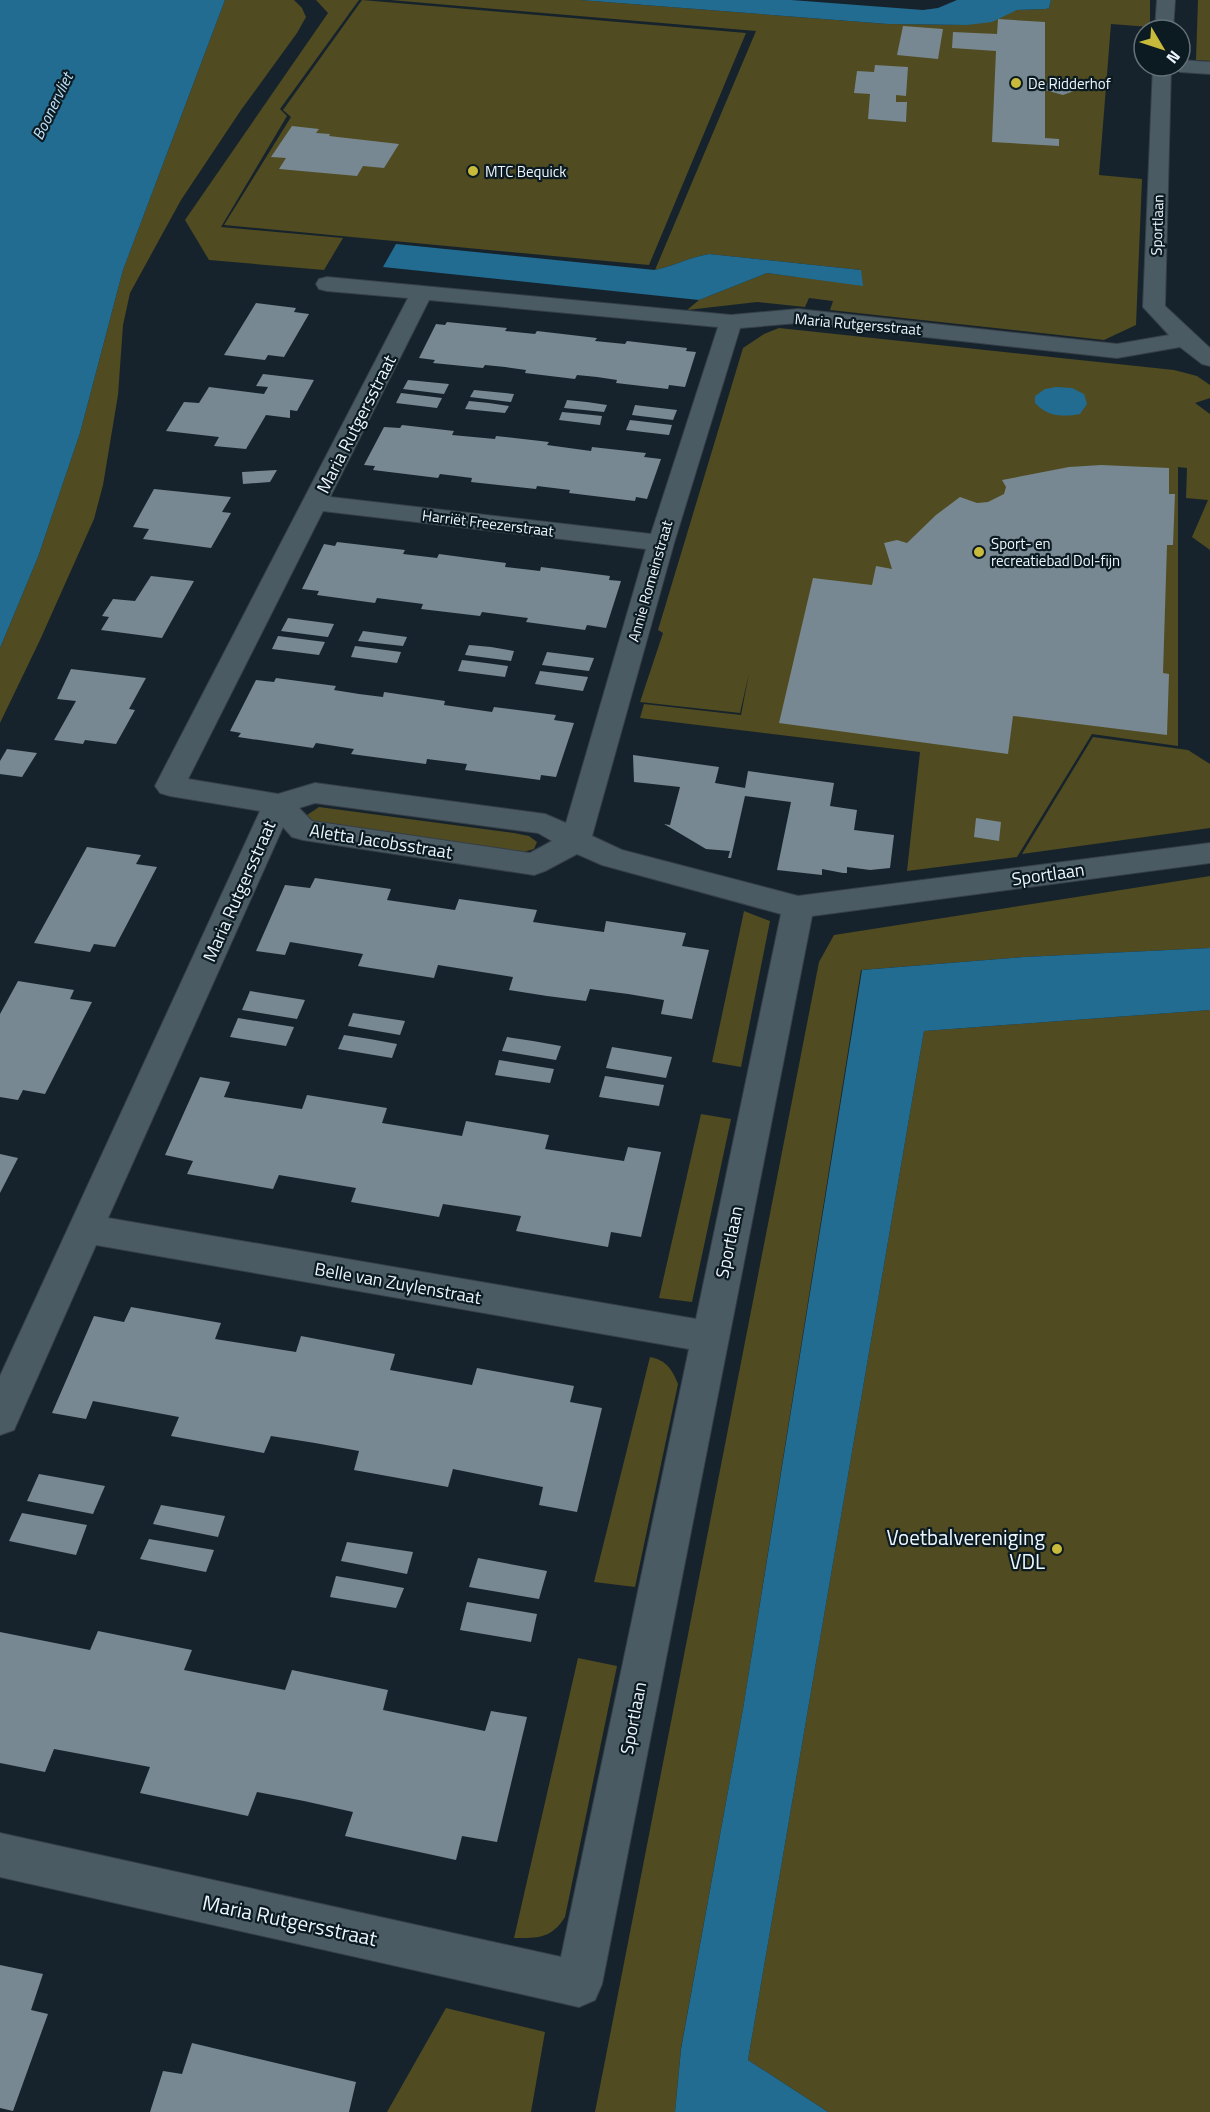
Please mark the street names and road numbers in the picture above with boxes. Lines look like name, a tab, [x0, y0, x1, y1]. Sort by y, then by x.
street label: Sportlaan	[1144, 194, 1170, 256]
street label: Maria Rutgersstraat	[794, 307, 923, 341]
street label: Maria Rutgersstraat	[309, 349, 403, 498]
street label: Harriët Freezerstraat	[421, 504, 556, 543]
street label: Annie Romeinstraat	[622, 517, 679, 644]
street label: Maria Rutgersstraat	[196, 815, 283, 966]
street label: Aletta Jacobsstraat	[308, 816, 455, 866]
street label: Sportlaan	[1010, 856, 1086, 892]
street label: Sportlaan	[708, 1203, 750, 1281]
street label: Belle van Zuylenstraat	[313, 1255, 484, 1311]
street label: Sportlaan	[613, 1680, 653, 1756]
street label: Maria Rutgersstraat	[200, 1886, 381, 1954]

